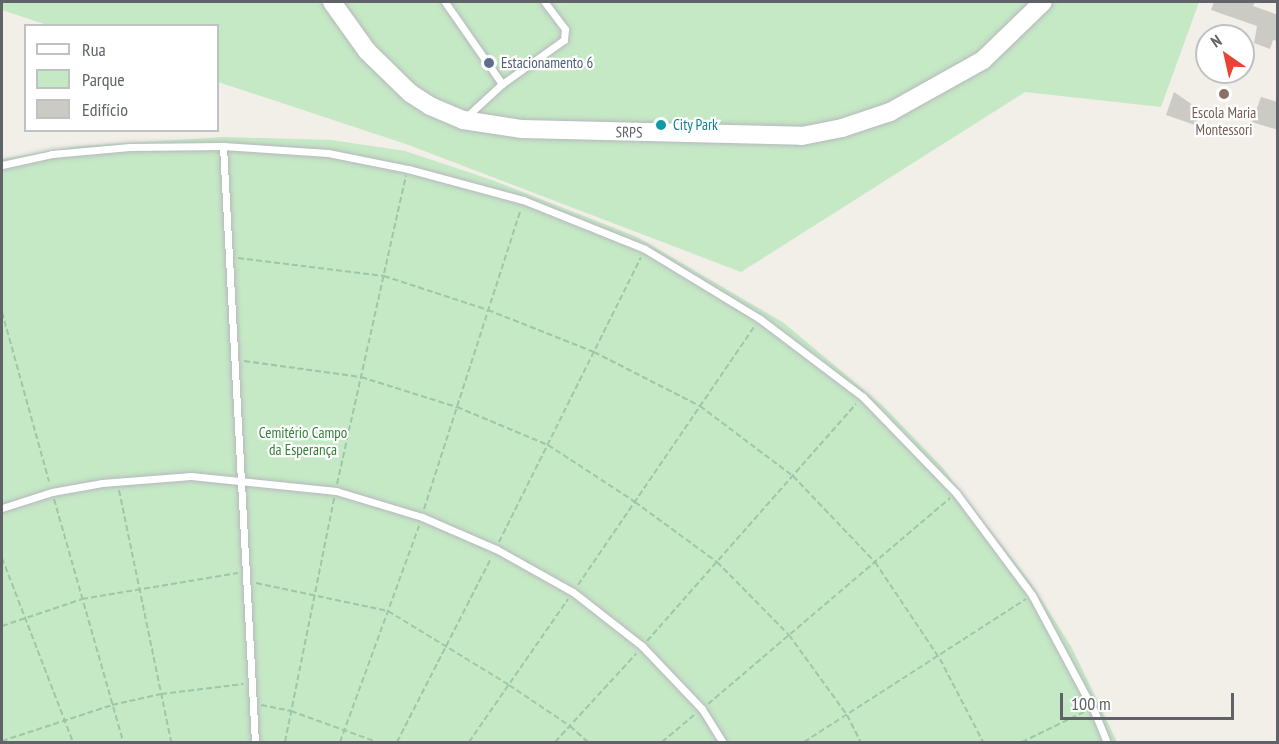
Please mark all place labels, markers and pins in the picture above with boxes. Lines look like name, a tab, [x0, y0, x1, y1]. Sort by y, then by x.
place label: Estacionamento 6	[501, 54, 593, 72]
marker: Estacionamento 6	[482, 56, 496, 70]
marker: Escola Maria Montessori	[1217, 87, 1231, 101]
place label: Escola Maria Montessori	[1192, 103, 1256, 138]
place label: City Park	[673, 116, 718, 134]
marker: City Park	[654, 118, 668, 132]

